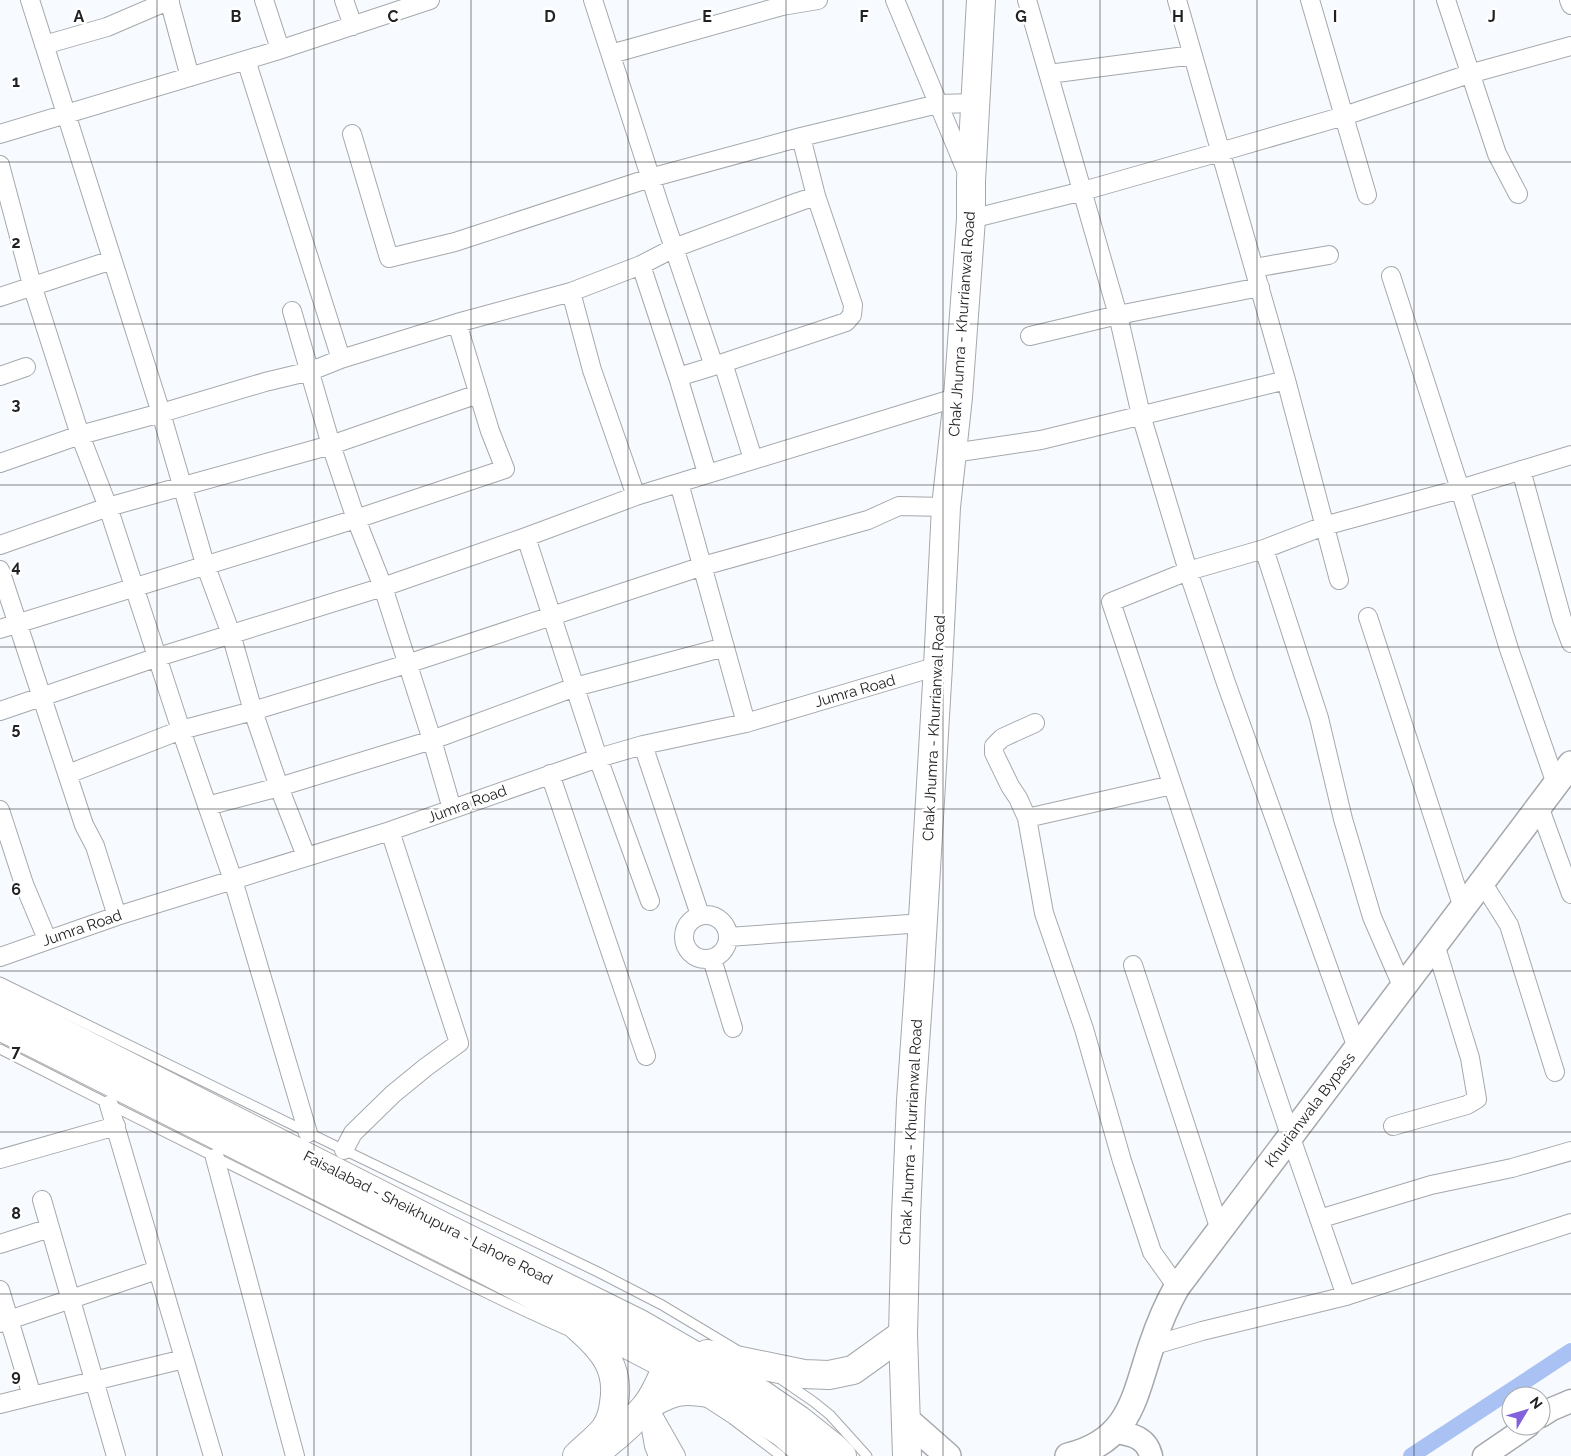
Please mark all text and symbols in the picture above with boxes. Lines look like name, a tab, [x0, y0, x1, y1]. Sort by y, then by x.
text: A	[74, 7, 85, 26]
text: B	[231, 7, 242, 26]
text: C	[388, 7, 399, 26]
text: D	[544, 7, 556, 26]
text: E	[702, 7, 712, 26]
text: F	[859, 7, 869, 26]
text: G	[1015, 7, 1027, 26]
text: H	[1172, 7, 1184, 26]
text: I	[1333, 7, 1337, 26]
text: J	[1488, 7, 1496, 26]
text: 1	[12, 72, 20, 91]
street label: Chak Jhumra - Khurrianwal Road	[945, 211, 979, 437]
text: 2	[11, 233, 21, 252]
text: 3	[12, 395, 21, 414]
text: 4	[11, 557, 21, 576]
street label: Chak Jhumra - Khurrianwal Road	[919, 615, 949, 841]
street label: Jumra Road	[813, 671, 897, 711]
text: 5	[12, 719, 21, 738]
street label: Jumra Road	[425, 781, 509, 827]
text: 6	[11, 880, 21, 899]
street label: Jumra Road	[40, 906, 124, 950]
street label: Chak Jhumra - Khurrianwal Road	[896, 1019, 926, 1245]
text: 7	[12, 1042, 21, 1061]
street label: Khurianwala Bypass	[1261, 1049, 1359, 1171]
street label: Faisalabad - Sheikhupura - Lahore Road	[300, 1147, 556, 1289]
text: 8	[11, 1204, 21, 1223]
text: 9	[11, 1366, 21, 1385]
north arrow	[1501, 1386, 1551, 1436]
text: N	[1527, 1394, 1546, 1412]

